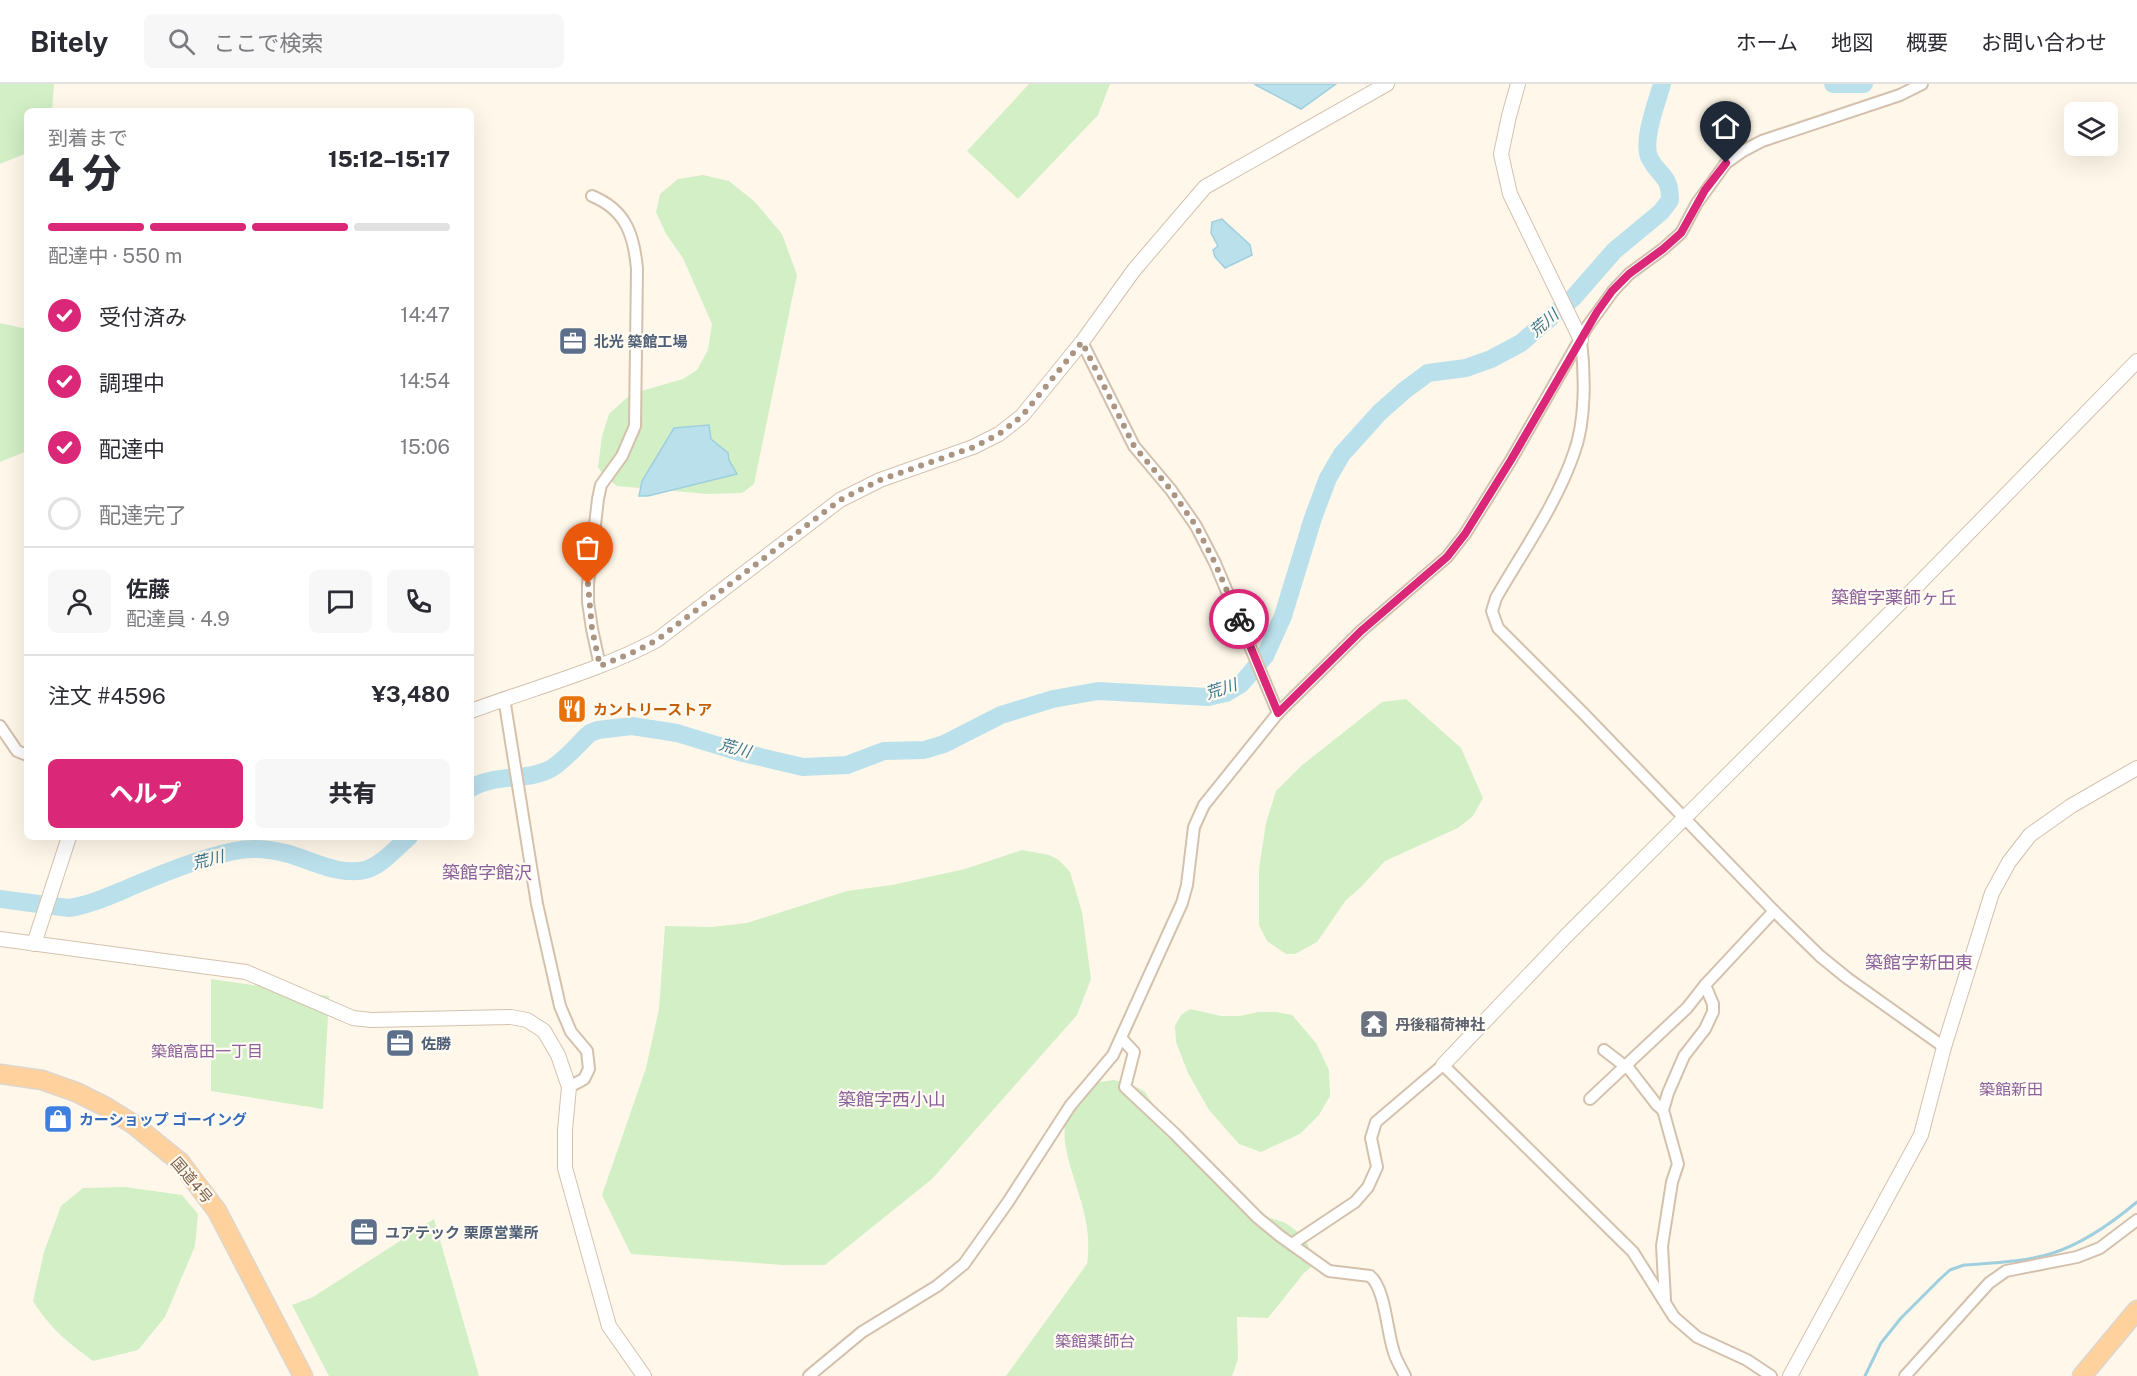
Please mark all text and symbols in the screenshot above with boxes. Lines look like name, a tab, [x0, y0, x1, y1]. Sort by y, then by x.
search box	[144, 14, 564, 68]
text: Bitely	[30, 25, 108, 58]
icon: search	[165, 25, 198, 58]
text: ここで検索	[213, 30, 323, 56]
text: ホーム	[1736, 30, 1798, 55]
text: 地図	[1831, 30, 1873, 55]
text: 概要	[1906, 30, 1948, 55]
text: お問い合わせ	[1981, 30, 2107, 55]
pin	[1700, 101, 1751, 163]
map controls	[2064, 102, 2118, 156]
button: layers	[2064, 102, 2118, 156]
icon: home	[1709, 110, 1742, 143]
text: 到着まで	[48, 126, 128, 150]
text: 15:12–15:17	[328, 146, 450, 172]
text: 4 分	[48, 150, 122, 196]
text: 配達中 · 550 m	[48, 244, 182, 268]
icon: check	[48, 299, 81, 332]
text: 14:47	[400, 303, 450, 327]
text: 受付済み	[99, 304, 187, 330]
water label: 荒川	[1526, 304, 1564, 341]
office icon: 北光 築館工場	[557, 325, 589, 357]
place label: 北光 築館工場	[594, 333, 687, 350]
icon: check	[48, 365, 81, 398]
text: 14:54	[399, 369, 450, 393]
text: 調理中	[99, 370, 165, 396]
icon: check	[48, 431, 81, 464]
text: 15:06	[400, 435, 450, 459]
text: 配達中	[99, 436, 165, 462]
text: 配達完了	[99, 502, 187, 528]
pin	[562, 522, 613, 584]
icon: bag	[571, 531, 604, 564]
button: person	[48, 570, 111, 633]
button: chat	[309, 570, 372, 633]
button: phone	[387, 570, 450, 633]
text: 佐藤	[126, 576, 170, 602]
district label: 築館字薬師ヶ丘	[1831, 587, 1957, 608]
courier	[1209, 589, 1269, 649]
icon: bike	[1223, 603, 1256, 636]
text: 配達員 · 4.9	[126, 607, 230, 631]
water label: 荒川	[1203, 674, 1241, 703]
text: ¥3,480	[372, 681, 450, 707]
text: 注文 #4596	[48, 683, 166, 709]
restaurant icon: カントリーストア	[556, 693, 588, 725]
place label: カントリーストア	[593, 701, 712, 718]
water label: 荒川	[717, 735, 755, 762]
button: ヘルプ	[48, 759, 243, 828]
button: 共有	[255, 759, 450, 828]
water label: 荒川	[190, 846, 228, 873]
district label: 築館字館沢	[442, 862, 532, 883]
district label: 築館字新田東	[1865, 952, 1973, 973]
temple icon: 丹後稲荷神社	[1358, 1008, 1390, 1040]
place label: 丹後稲荷神社	[1395, 1016, 1485, 1033]
office icon: 佐勝	[384, 1027, 416, 1059]
place label: 佐勝	[421, 1035, 451, 1052]
district label: 築館高田一丁目	[151, 1042, 263, 1061]
district label: 築館新田	[1979, 1080, 2043, 1099]
district label: 築館字西小山	[838, 1089, 946, 1110]
shop icon: カーショップ ゴーイング	[42, 1103, 74, 1135]
place label: カーショップ ゴーイング	[79, 1111, 247, 1128]
street label: 国道4号	[168, 1154, 216, 1206]
office icon: ユアテック 栗原営業所	[348, 1216, 380, 1248]
place label: ユアテック 栗原営業所	[385, 1224, 538, 1241]
district label: 築館薬師台	[1055, 1332, 1135, 1351]

